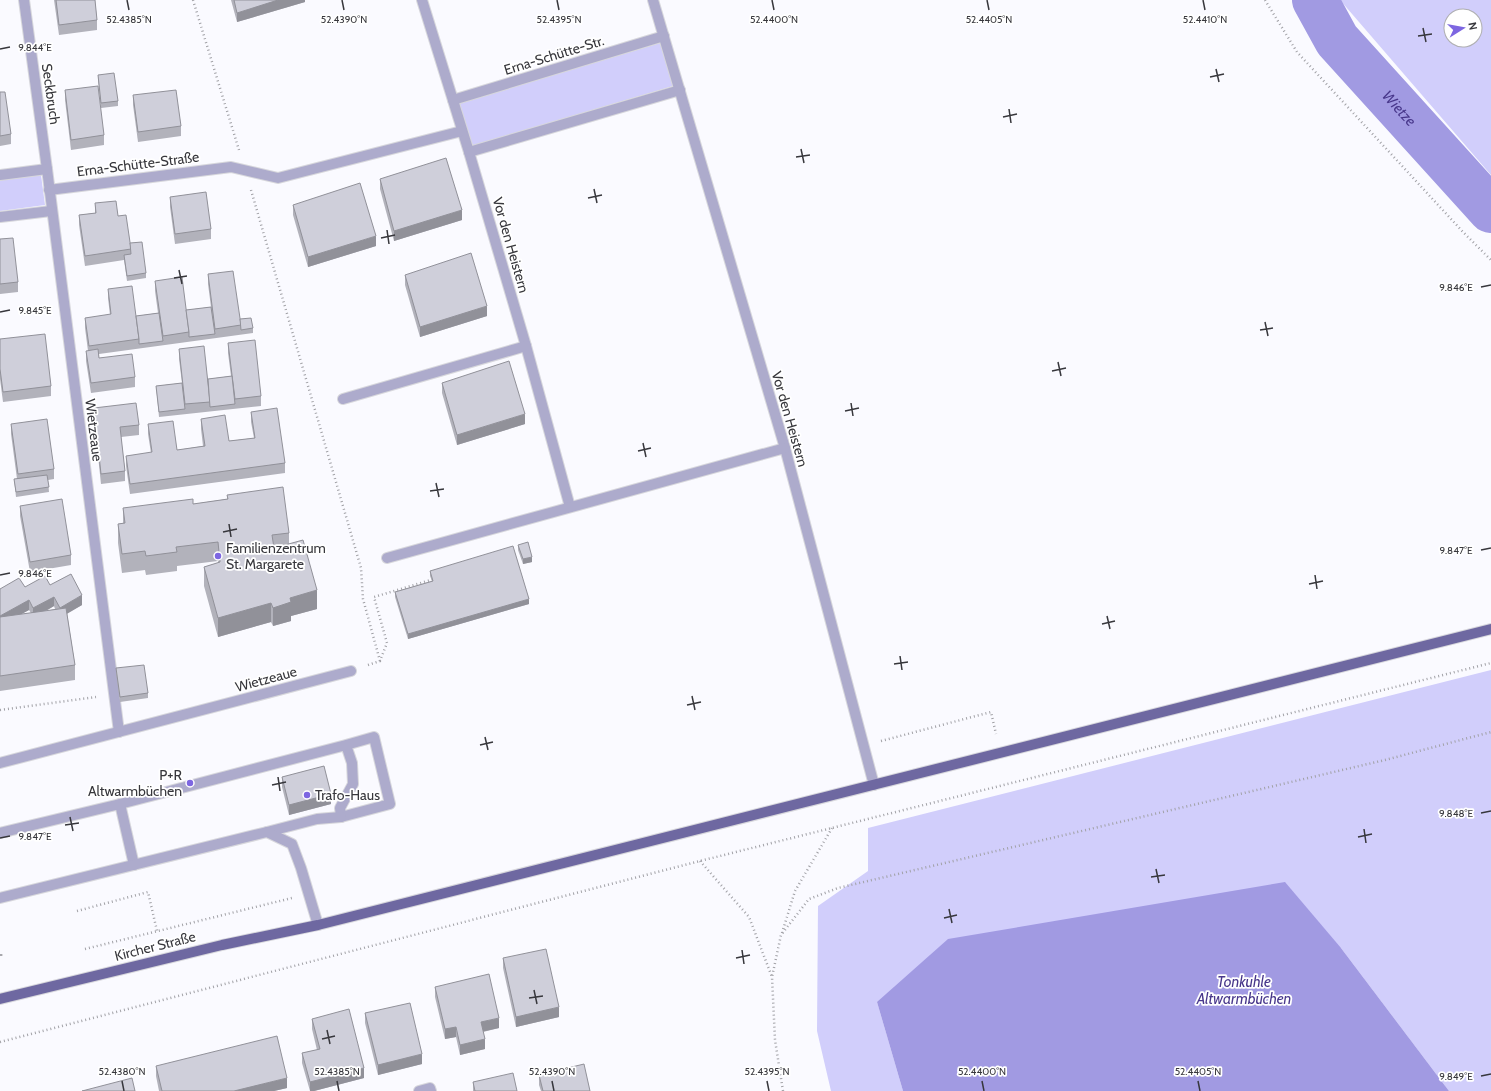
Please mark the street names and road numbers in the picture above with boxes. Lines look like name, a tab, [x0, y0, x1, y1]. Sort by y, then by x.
street label: Erna-Schütte-Str.	[502, 31, 606, 79]
street label: Seckbruch	[38, 62, 64, 126]
street label: Erna-Schütte-Straße	[76, 148, 200, 180]
street label: Vor den Heistern	[489, 195, 533, 295]
street label: Vor den Heistern	[768, 369, 812, 469]
street label: Wietzeaue	[81, 398, 107, 462]
street label: Wietzeaue	[233, 662, 299, 696]
street label: Kircher Straße	[113, 927, 197, 965]

